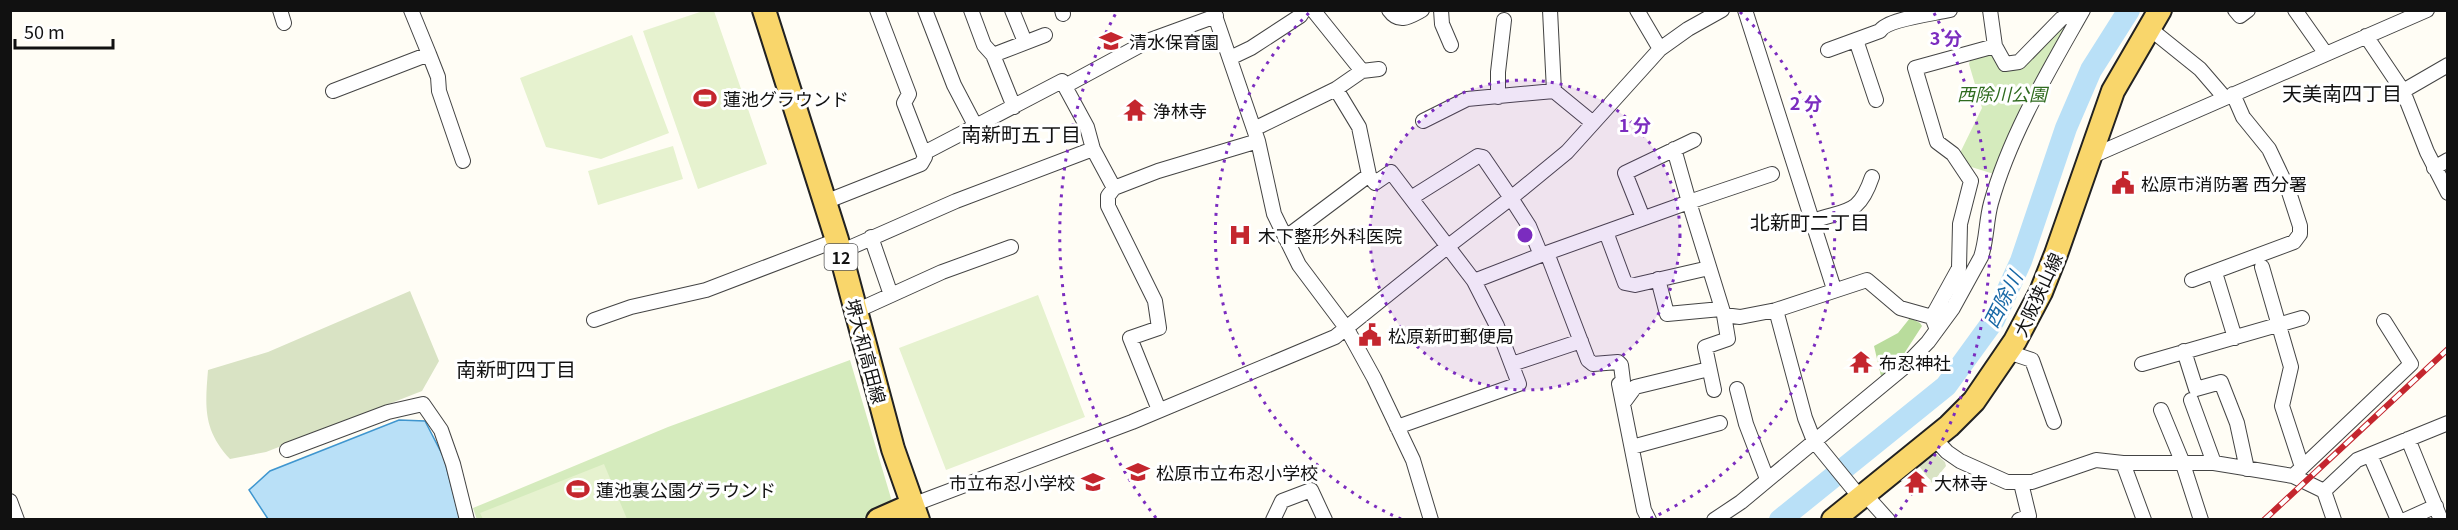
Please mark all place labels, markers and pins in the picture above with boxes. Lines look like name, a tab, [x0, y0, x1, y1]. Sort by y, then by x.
school or university icon: 清水保育園	[1098, 28, 1124, 54]
place label: 清水保育園	[1129, 28, 1219, 54]
sports icon: 蓮池グラウンド	[692, 85, 718, 111]
place label: 蓮池グラウンド	[723, 85, 849, 111]
temple icon: 浄林寺	[1122, 97, 1148, 123]
place label: 浄林寺	[1153, 97, 1207, 123]
public building icon: 松原市消防署 西分署	[2110, 170, 2136, 196]
place label: 松原市消防署 西分署	[2141, 170, 2307, 196]
hospital icon: 木下整形外科医院	[1227, 222, 1253, 248]
place label: 木下整形外科医院	[1258, 222, 1402, 248]
centre of rings	[1515, 225, 1535, 245]
public building icon: 松原新町郵便局	[1357, 322, 1383, 348]
place label: 松原新町郵便局	[1388, 322, 1514, 348]
temple icon: 布忍神社	[1848, 349, 1874, 375]
place label: 布忍神社	[1879, 349, 1951, 375]
school or university icon: 松原市立布忍小学校	[1125, 459, 1151, 485]
place label: 松原市立布忍小学校	[1156, 459, 1318, 485]
place label: 市立布忍小学校	[949, 469, 1075, 495]
school or university icon: 市立布忍小学校	[1080, 469, 1106, 495]
temple icon: 大林寺	[1903, 469, 1929, 495]
place label: 大林寺	[1934, 469, 1988, 495]
sports icon: 蓮池裏公園グラウンド	[565, 476, 591, 502]
place label: 蓮池裏公園グラウンド	[596, 476, 776, 502]

